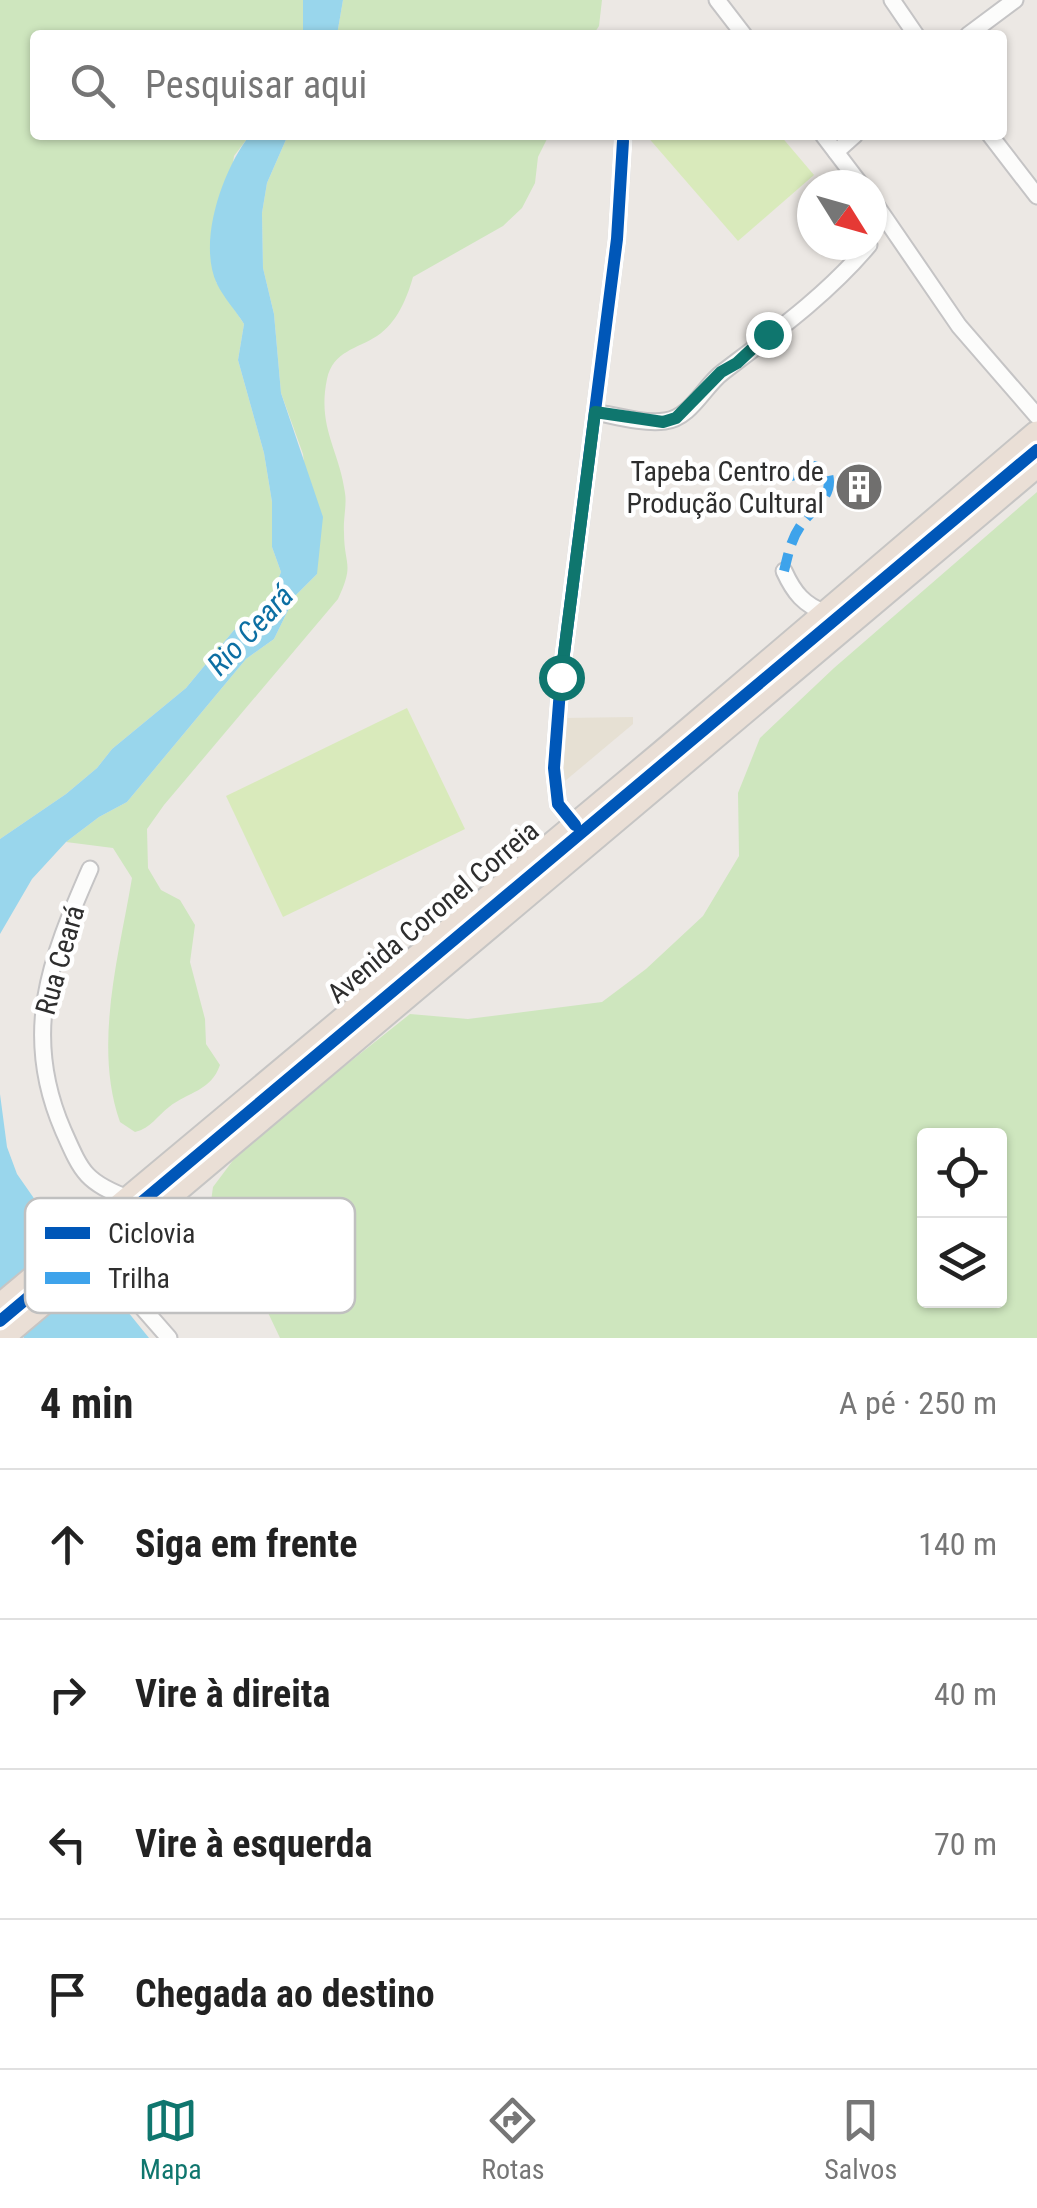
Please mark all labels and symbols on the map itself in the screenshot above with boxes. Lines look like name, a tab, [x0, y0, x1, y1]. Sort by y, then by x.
north arrow	[797, 170, 887, 260]
route end	[746, 312, 792, 358]
place label: Tapeba Centro de Produção Cultural	[626, 455, 824, 520]
building icon: Tapeba Centro de Produção Cultural	[833, 461, 885, 513]
water label: Rio Ceará	[200, 577, 301, 682]
route start	[539, 655, 585, 701]
street label: Avenida Coronel Correia	[321, 814, 545, 1010]
street label: Rua Ceará	[29, 902, 91, 1018]
legend	[25, 1198, 355, 1313]
text: Ciclovia	[108, 1217, 195, 1250]
text: Trilha	[108, 1262, 170, 1295]

